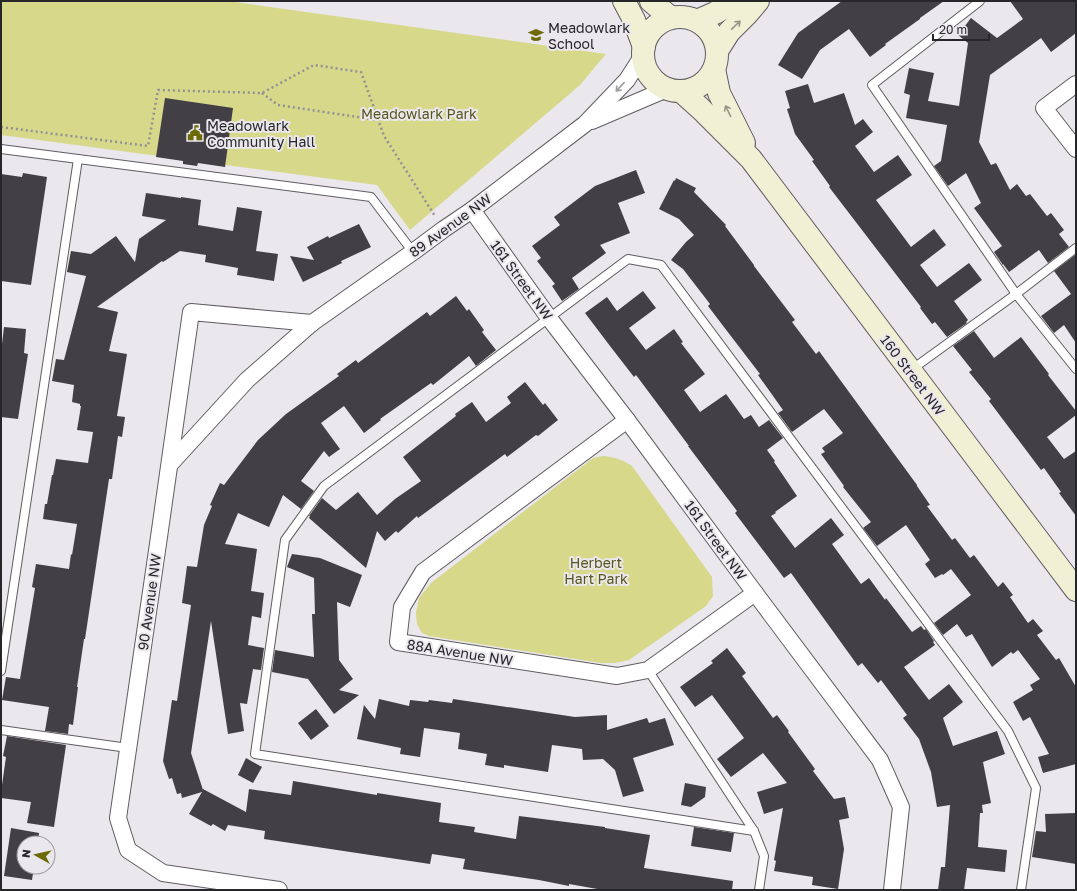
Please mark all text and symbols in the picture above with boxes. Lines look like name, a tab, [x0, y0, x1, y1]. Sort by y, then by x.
scale bar	[933, 16, 989, 42]
place label: Meadowlark School	[548, 19, 630, 52]
one-way arrow	[731, 20, 741, 30]
text: 20 m	[939, 22, 967, 37]
school or university icon: Meadowlark School	[527, 26, 545, 44]
one-way arrow	[616, 82, 625, 92]
park label: Meadowlark Park	[361, 105, 477, 122]
one-way arrow	[724, 105, 731, 117]
place label: Meadowlark Community Hall	[207, 117, 315, 150]
public building icon: Meadowlark Community Hall	[186, 124, 204, 142]
street label: 89 Avenue NW	[406, 189, 495, 261]
street label: 161 Street NW	[487, 237, 557, 324]
street label: 160 Street NW	[877, 331, 949, 419]
street label: 161 Street NW	[681, 497, 751, 584]
street label: 90 Avenue NW	[134, 552, 164, 652]
park label: Herbert Hart Park	[564, 554, 628, 587]
street label: 88A Avenue NW	[406, 635, 515, 669]
north arrow	[16, 835, 56, 875]
text: N	[19, 848, 33, 859]

